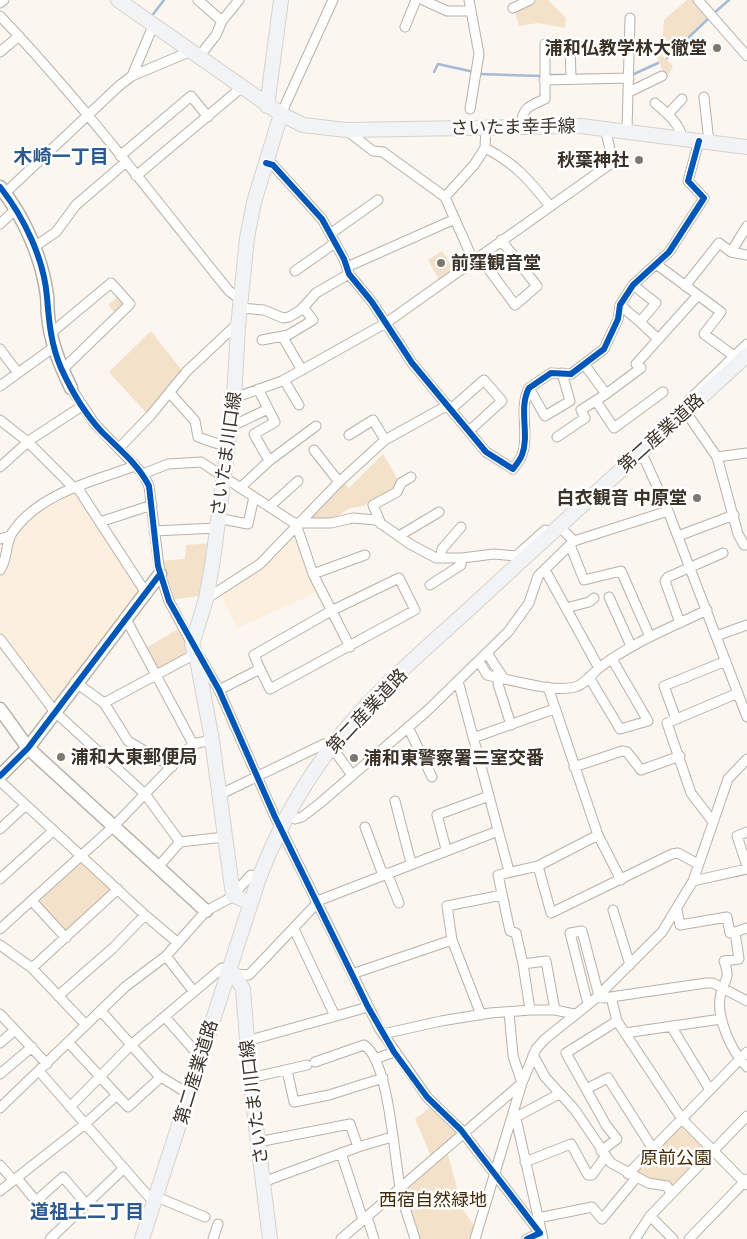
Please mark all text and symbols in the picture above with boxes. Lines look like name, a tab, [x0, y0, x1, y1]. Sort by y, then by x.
place label: 浦和仏教学林大徹堂	[545, 37, 707, 59]
marker: 浦和仏教学林大徹堂	[711, 42, 723, 54]
street label: さいたま幸手線	[450, 115, 576, 139]
district label: 木崎一丁目	[13, 145, 109, 168]
place label: 秋葉神社	[557, 149, 629, 171]
marker: 秋葉神社	[633, 154, 645, 166]
place label: 前窪観音堂	[451, 252, 541, 274]
marker: 前窪観音堂	[435, 257, 447, 269]
street label: 第二産業道路	[614, 389, 708, 477]
street label: さいたま川口線	[206, 390, 246, 518]
place label: 白衣観音 中原堂	[557, 487, 687, 509]
marker: 白衣観音 中原堂	[691, 492, 703, 504]
street label: 第二産業道路	[322, 664, 412, 758]
place label: 浦和大東郵便局	[71, 746, 197, 768]
place label: 浦和東警察署三室交番	[364, 747, 544, 769]
marker: 浦和大東郵便局	[55, 751, 67, 763]
marker: 浦和東警察署三室交番	[348, 752, 360, 764]
street label: 第二産業道路	[170, 1017, 222, 1127]
street label: さいたま川口線	[235, 1038, 273, 1166]
park label: 原前公園	[640, 1147, 712, 1169]
park label: 西宿自然緑地	[379, 1189, 487, 1211]
district label: 道祖土二丁目	[30, 1200, 144, 1223]

